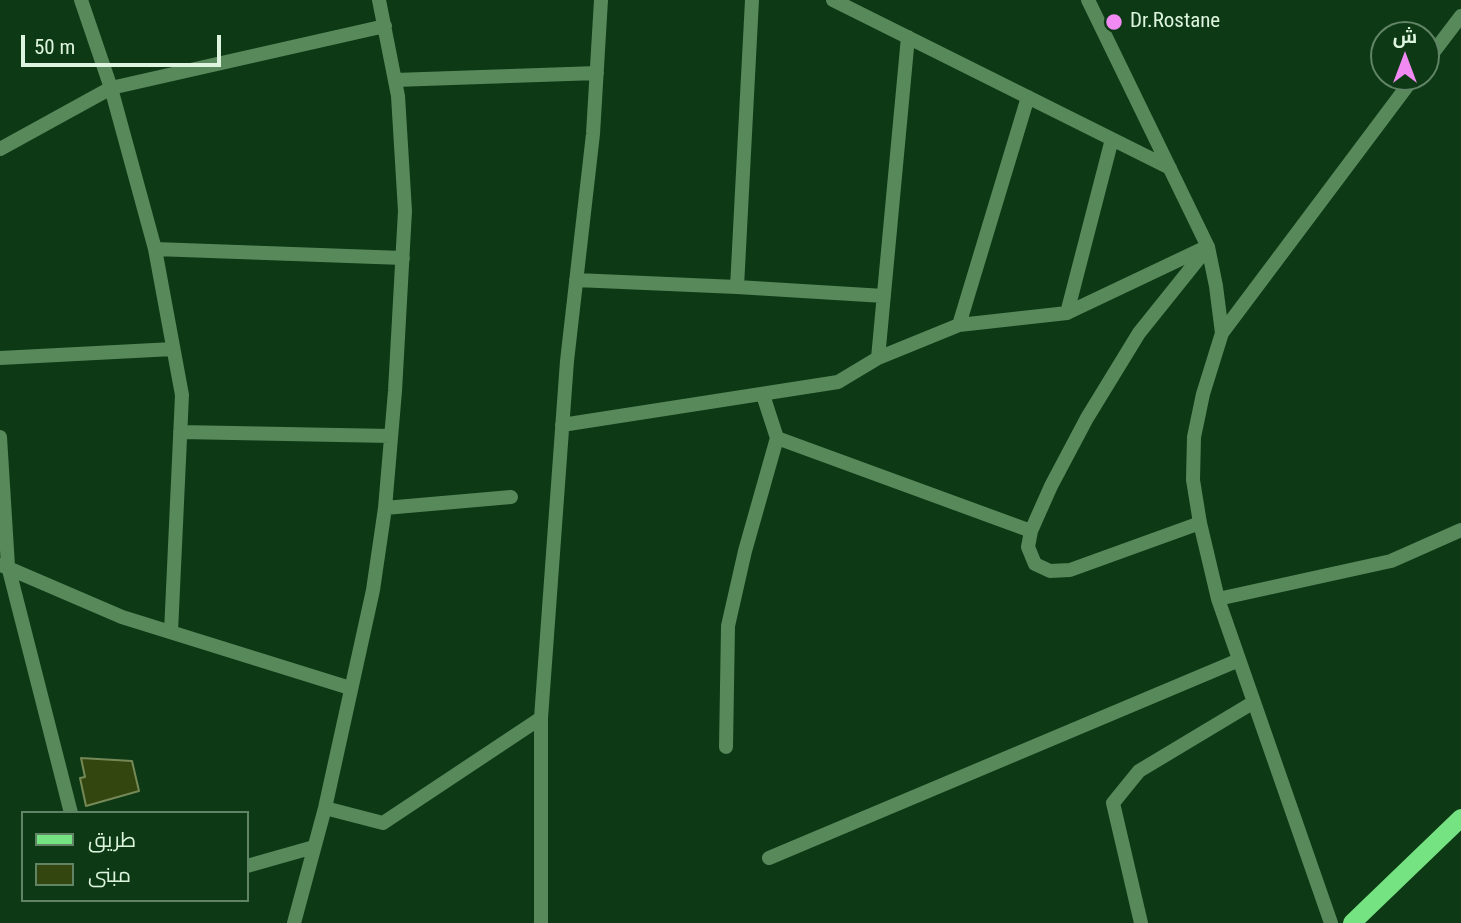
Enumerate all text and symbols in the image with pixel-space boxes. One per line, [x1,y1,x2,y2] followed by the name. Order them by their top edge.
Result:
[1130,9,1220,35] place label: Dr.Rostane
[1104,12,1124,32] marker: Dr.Rostane
[24,21,224,65] scale bar
[1370,21,1440,91] north arrow
[1393,25,1417,48] text: ش
[34,35,75,59] text: 50 m
[21,811,248,902] legend
[88,828,136,852] text: طريق
[88,863,131,887] text: مبنى

